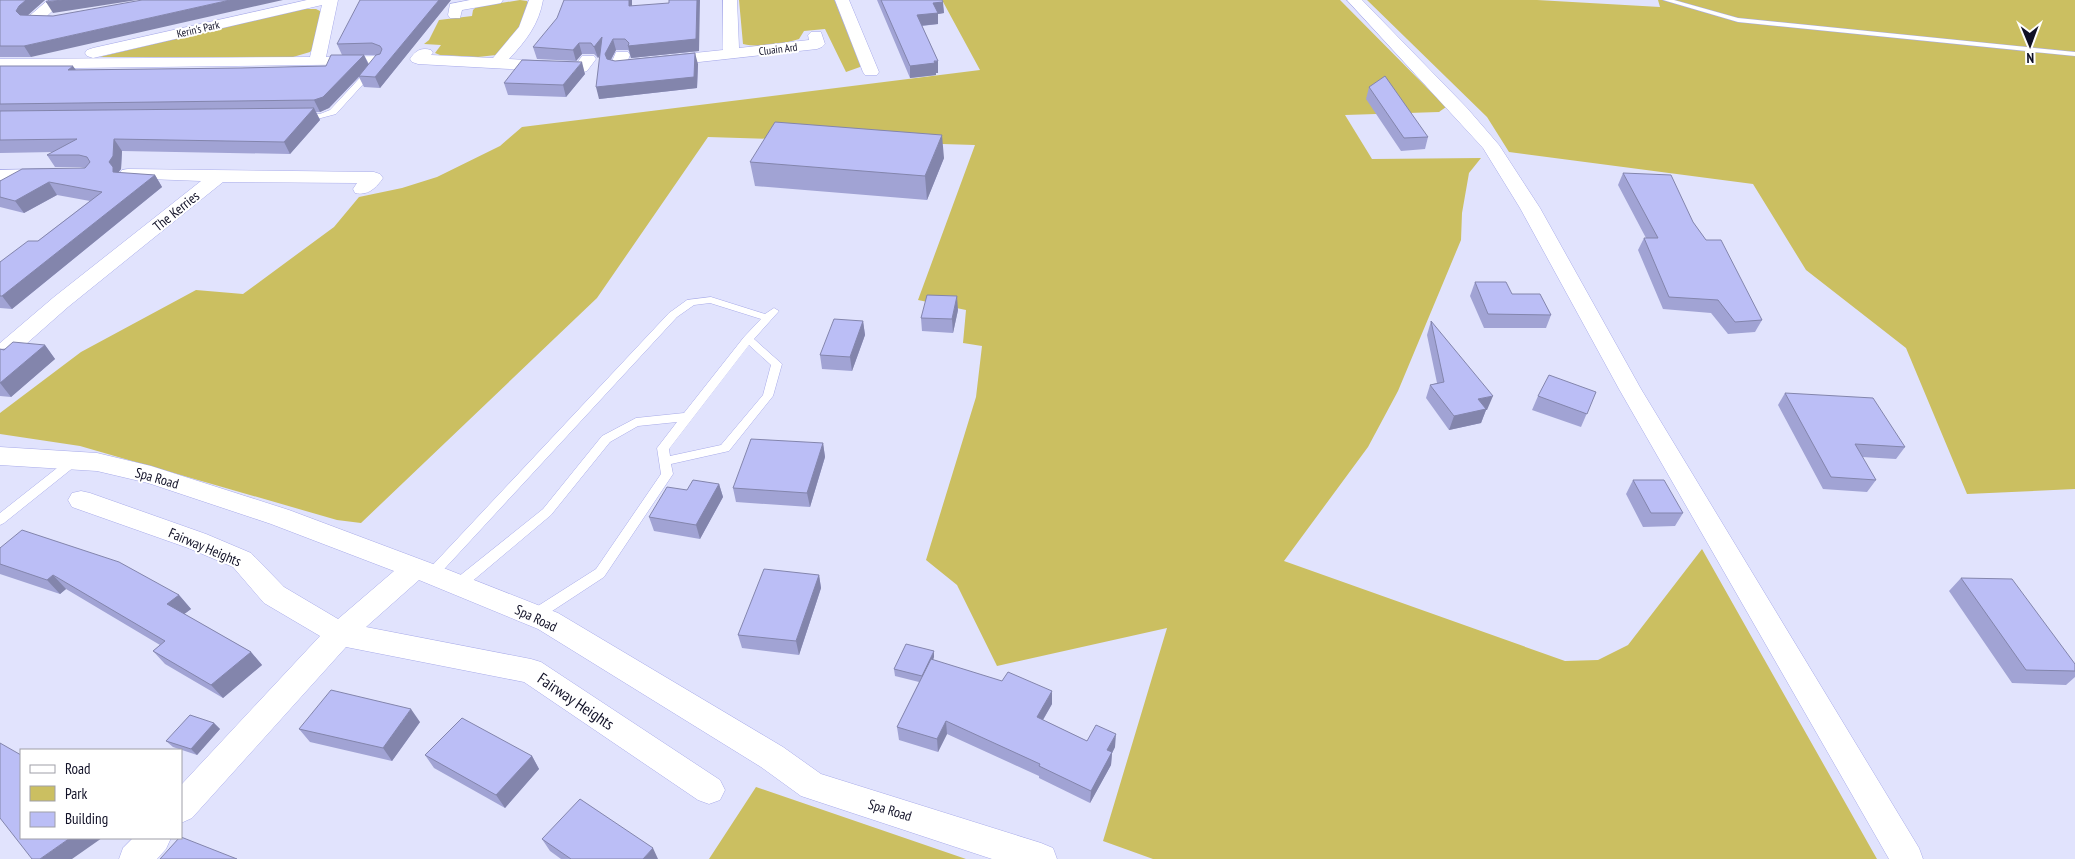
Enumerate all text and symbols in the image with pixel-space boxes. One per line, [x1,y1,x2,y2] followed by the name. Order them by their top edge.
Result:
[175,17,222,41] street label: Kerin's Park
[2005,20,2055,70] north arrow
[758,40,798,58] street label: Cluain Ard
[2026,49,2034,67] text: N
[149,187,203,235] street label: The Kerries
[133,463,181,493] street label: Spa Road
[166,524,244,570] street label: Fairway Heights
[512,600,560,636] street label: Spa Road
[534,668,618,734] street label: Fairway Heights
[20,749,182,839] legend
[65,759,91,778] text: Road
[65,784,87,803] text: Park
[866,795,914,825] street label: Spa Road
[65,809,108,828] text: Building

